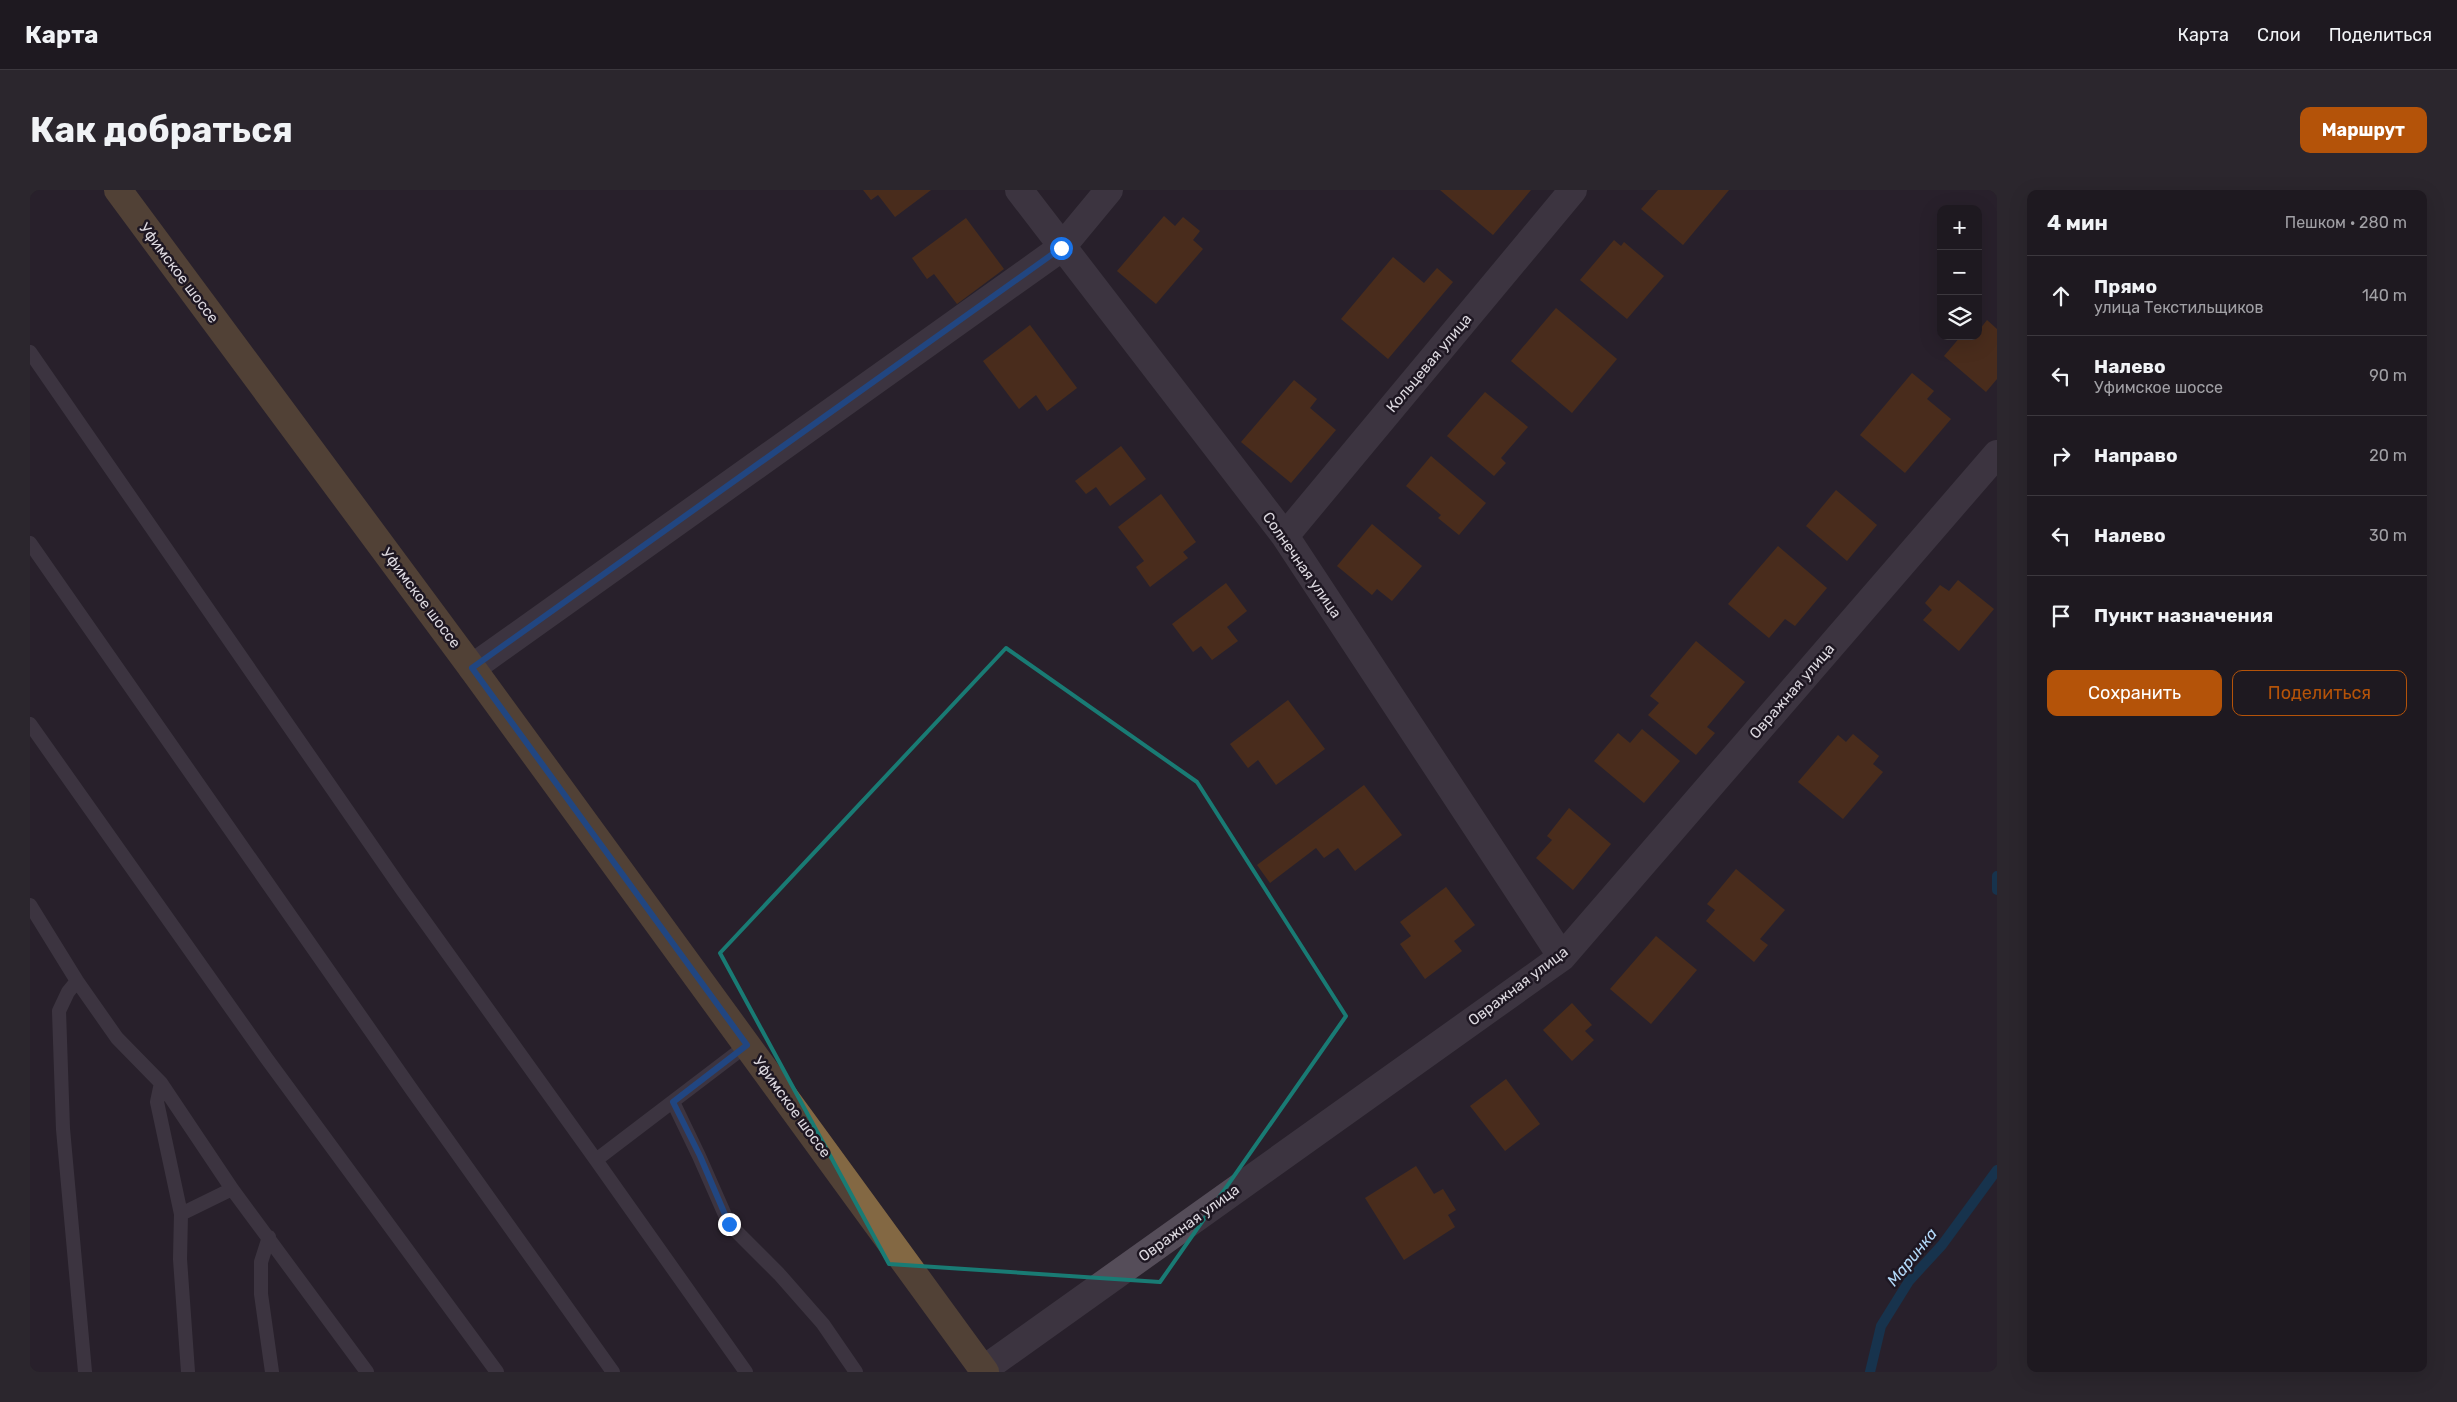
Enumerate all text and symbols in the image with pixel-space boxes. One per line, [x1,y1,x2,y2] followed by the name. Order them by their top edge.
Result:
[25,21,98,49] text: Карта
[2178,24,2229,46] text: Карта
[2257,24,2301,46] text: Слои
[2329,24,2432,46] text: Поделиться
[2300,107,2427,153] button: Маршрут
[30,109,293,151] text: Как добраться
[1937,205,1982,340] map controls
[1937,205,1982,250] button: +
[2047,210,2108,235] text: 4 мин
[2285,213,2407,232] text: Пешком · 280 m
[135,219,223,327] street label: Уфимское шоссе
[1050,237,1073,260] route start
[1937,250,1982,295] button: −
[2094,275,2157,298] text: Прямо
[2047,282,2075,310] icon: ahead
[2362,286,2407,305] text: 140 m
[1937,295,1982,340] button: layers
[2094,298,2264,317] text: улица Текстильщиков
[1383,310,1475,416] street label: Кольцевая улица
[2094,355,2166,378] text: Налево
[2047,362,2075,390] icon: left
[2369,366,2407,385] text: 90 m
[2094,378,2223,397] text: Уфимское шоссе
[2047,442,2075,470] icon: right
[2094,444,2178,467] text: Направо
[2369,446,2407,465] text: 20 m
[1259,508,1345,622] street label: Солнечная улица
[2047,522,2075,550] icon: left
[2094,524,2166,547] text: Налево
[2369,526,2407,545] text: 30 m
[377,544,465,652] street label: Уфимское шоссе
[2047,602,2075,630] icon: arrive
[2094,604,2273,627] text: Пункт назначения
[1746,640,1838,742] street label: Овражная улица
[2047,670,2222,716] button: Сохранить
[2232,670,2407,716] button: Поделиться
[1465,943,1571,1029] street label: Овражная улица
[749,1053,835,1161] street label: Уфимское шоссе
[1135,1180,1243,1266] street label: Овражная улица
[718,1213,741,1236] route end
[1883,1224,1941,1290] water label: Маринка

